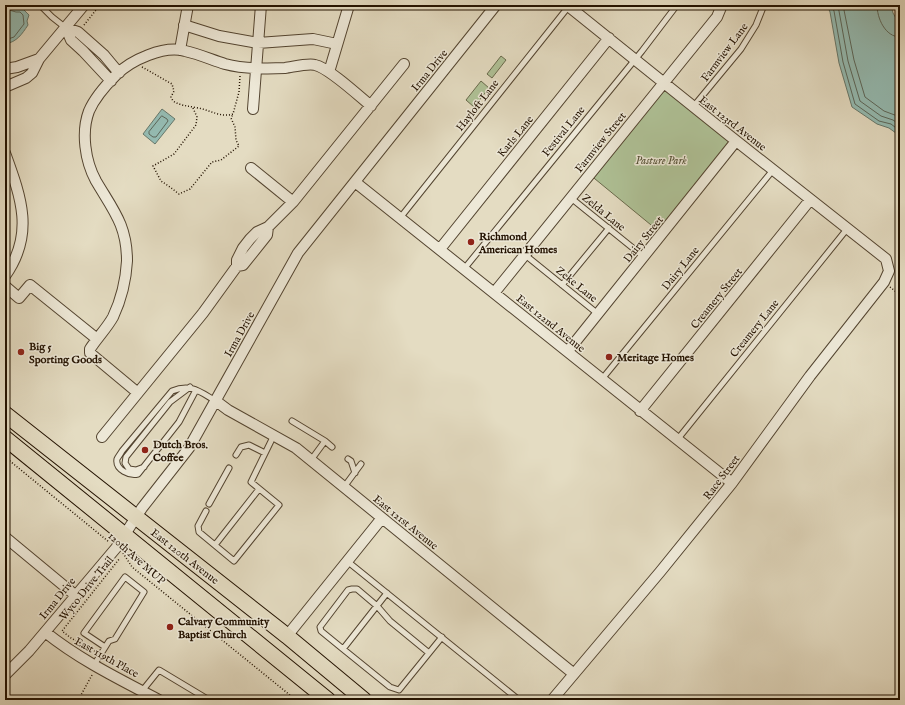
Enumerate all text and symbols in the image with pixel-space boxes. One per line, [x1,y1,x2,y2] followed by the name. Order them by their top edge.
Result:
[698,20,751,85] street label: Farmview Lane
[409,47,451,94] street label: Irma Drive
[453,77,502,134] street label: Hayloft Lane
[696,93,769,154] street label: East 123rd Avenue
[539,104,588,160] street label: Festival Lane
[572,109,630,176] street label: Farmview Street
[495,113,537,160] street label: Karls Lane
[635,154,687,168] park label: Pasture Park
[579,191,628,235] street label: Zelda Lane
[621,213,667,266] street label: Dairy Street
[478,230,557,257] place label: Richmond American Homes
[466,237,476,247] marker: Richmond American Homes
[659,244,703,293] street label: Dairy Lane
[553,264,600,306] street label: Zeke Lane
[688,265,746,332] street label: Creamery Street
[513,292,588,356] street label: East 122nd Avenue
[727,297,782,360] street label: Creamery Lane
[222,309,258,360] street label: Irma Drive
[29,340,102,367] place label: Big 5 Sporting Goods
[16,347,26,357] marker: Big 5 Sporting Goods
[617,351,694,365] place label: Meritage Homes
[604,352,614,362] marker: Meritage Homes
[153,438,208,465] place label: Dutch Bros. Coffee
[140,445,150,455] marker: Dutch Bros. Coffee
[700,452,743,503] street label: Race Street
[370,492,441,553] street label: East 121st Avenue
[147,526,221,588] street label: East 120th Avenue
[105,529,168,589] street label: 120th Ave MUP
[57,554,117,624] street label: Wyco Drive Trail
[37,575,79,622] street label: Irma Drive
[178,615,270,642] place label: Calvary Community Baptist Church
[165,622,175,632] marker: Calvary Community Baptist Church
[72,634,141,681] street label: East 119th Place

